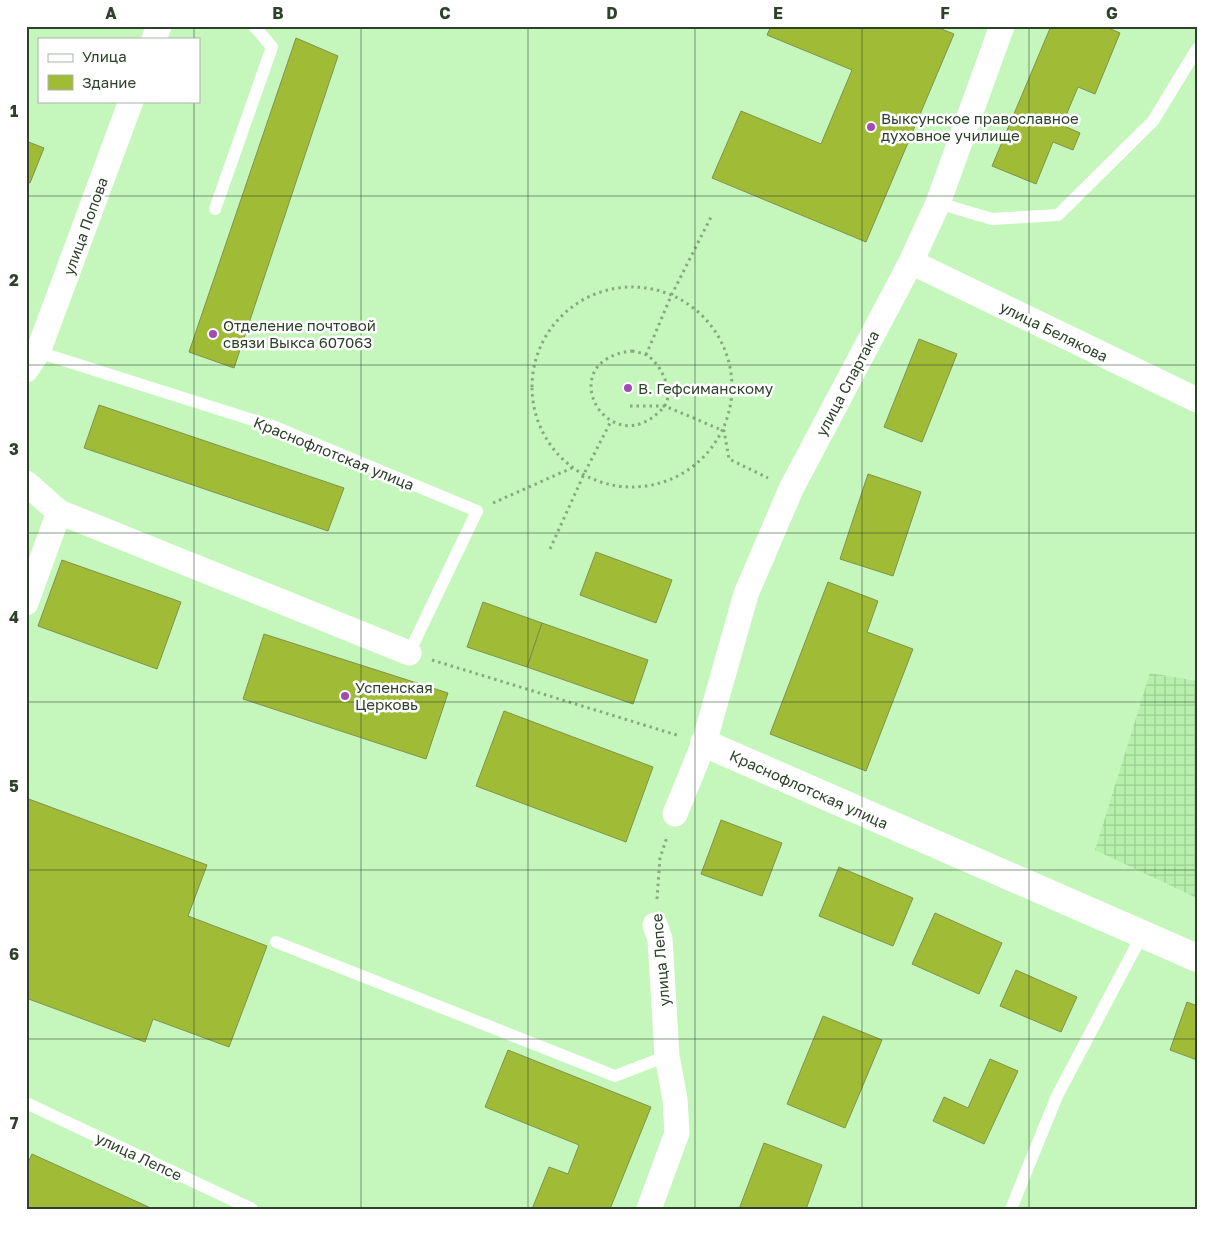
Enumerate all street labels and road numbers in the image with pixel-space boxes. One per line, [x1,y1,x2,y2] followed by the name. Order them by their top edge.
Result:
[59,175,111,277] street label: улица Попова
[997,297,1111,365] street label: улица Белякова
[812,327,882,439] street label: улица Спартака
[251,412,417,494] street label: Краснофлотская улица
[727,746,891,832] street label: Краснофлотская улица
[647,913,673,1007] street label: улица Лепсе
[93,1128,185,1184] street label: улица Лепсе

